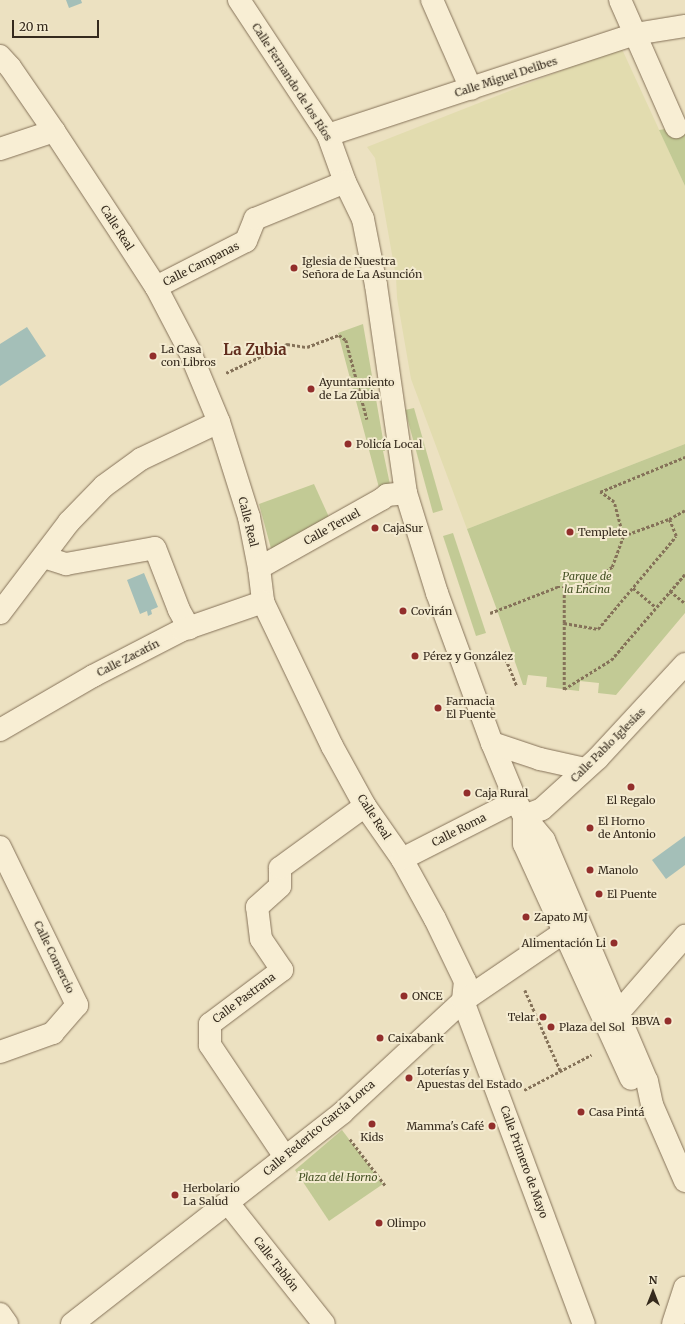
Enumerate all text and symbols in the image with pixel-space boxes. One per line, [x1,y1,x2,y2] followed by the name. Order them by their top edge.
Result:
[14,12,101,38] scale bar
[19,19,48,34] text: 20 m
[249,21,335,143] street label: Calle Fernando de los Ríos
[453,54,559,100] street label: Calle Miguel Delibes
[98,203,136,253] street label: Calle Real
[161,239,241,289] street label: Calle Campanas
[302,255,422,281] place label: Iglesia de Nuestra Señora de La Asunción
[289,263,299,273] marker: Iglesia de Nuestra Señora de La Asunción
[223,341,287,359] district label: La Zubia
[161,343,216,369] place label: La Casa con Libros
[148,351,158,361] marker: La Casa con Libros
[319,376,395,402] place label: Ayuntamiento de La Zubia
[306,384,316,394] marker: Ayuntamiento de La Zubia
[356,437,422,451] place label: Policía Local
[343,439,353,449] marker: Policía Local
[235,496,261,548] street label: Calle Real
[302,506,362,548] street label: Calle Teruel
[383,521,423,535] place label: CajaSur
[370,523,380,533] marker: CajaSur
[578,525,627,539] place label: Templete
[565,527,575,537] marker: Templete
[562,570,612,596] park label: Parque de la Encina
[411,604,452,618] place label: Covirán
[398,606,408,616] marker: Covirán
[95,637,161,679] street label: Calle Zacatín
[423,649,513,663] place label: Pérez y González
[410,651,420,661] marker: Pérez y González
[446,695,496,721] place label: Farmacia El Puente
[433,703,443,713] marker: Farmacia El Puente
[568,705,648,785] street label: Calle Pablo Iglesias
[626,782,636,792] marker: El Regalo
[475,786,528,800] place label: Caja Rural
[462,788,472,798] marker: Caja Rural
[355,792,393,842] street label: Calle Real
[607,793,655,807] place label: El Regalo
[430,811,488,849] street label: Calle Roma
[598,815,656,841] place label: El Horno de Antonio
[585,823,595,833] marker: El Horno de Antonio
[598,863,638,877] place label: Manolo
[585,865,595,875] marker: Manolo
[607,887,657,901] place label: El Puente
[594,889,604,899] marker: El Puente
[534,910,588,924] place label: Zapato MJ
[521,912,531,922] marker: Zapato MJ
[31,919,77,995] street label: Calle Comercio
[521,936,606,950] place label: Alimentación Li
[609,938,619,948] marker: Alimentación Li
[210,970,278,1026] street label: Calle Pastrana
[412,989,442,1003] place label: ONCE
[399,991,409,1001] marker: ONCE
[508,1010,535,1024] place label: Telar
[538,1012,548,1022] marker: Telar
[632,1014,660,1028] place label: BBVA
[663,1016,673,1026] marker: BBVA
[559,1020,625,1034] place label: Plaza del Sol
[546,1022,556,1032] marker: Plaza del Sol
[388,1031,444,1045] place label: Caixabank
[375,1033,385,1043] marker: Caixabank
[417,1065,522,1091] place label: Loterías y Apuestas del Estado
[404,1073,414,1083] marker: Loterías y Apuestas del Estado
[261,1077,377,1179] street label: Calle Federico García Lorca
[498,1104,550,1220] street label: Calle Primero de Mayo
[589,1105,644,1119] place label: Casa Pintá
[576,1107,586,1117] marker: Casa Pintá
[367,1119,377,1129] marker: Kids
[406,1119,484,1133] place label: Mamma's Café
[487,1121,497,1131] marker: Mamma's Café
[360,1130,384,1144] place label: Kids
[298,1170,378,1184] park label: Plaza del Horno
[183,1182,240,1208] place label: Herbolario La Salud
[170,1190,180,1200] marker: Herbolario La Salud
[387,1216,426,1230] place label: Olimpo
[374,1218,384,1228] marker: Olimpo
[251,1234,301,1294] street label: Calle Tablón
[633,1272,673,1312] north arrow
[649,1273,657,1287] text: N

